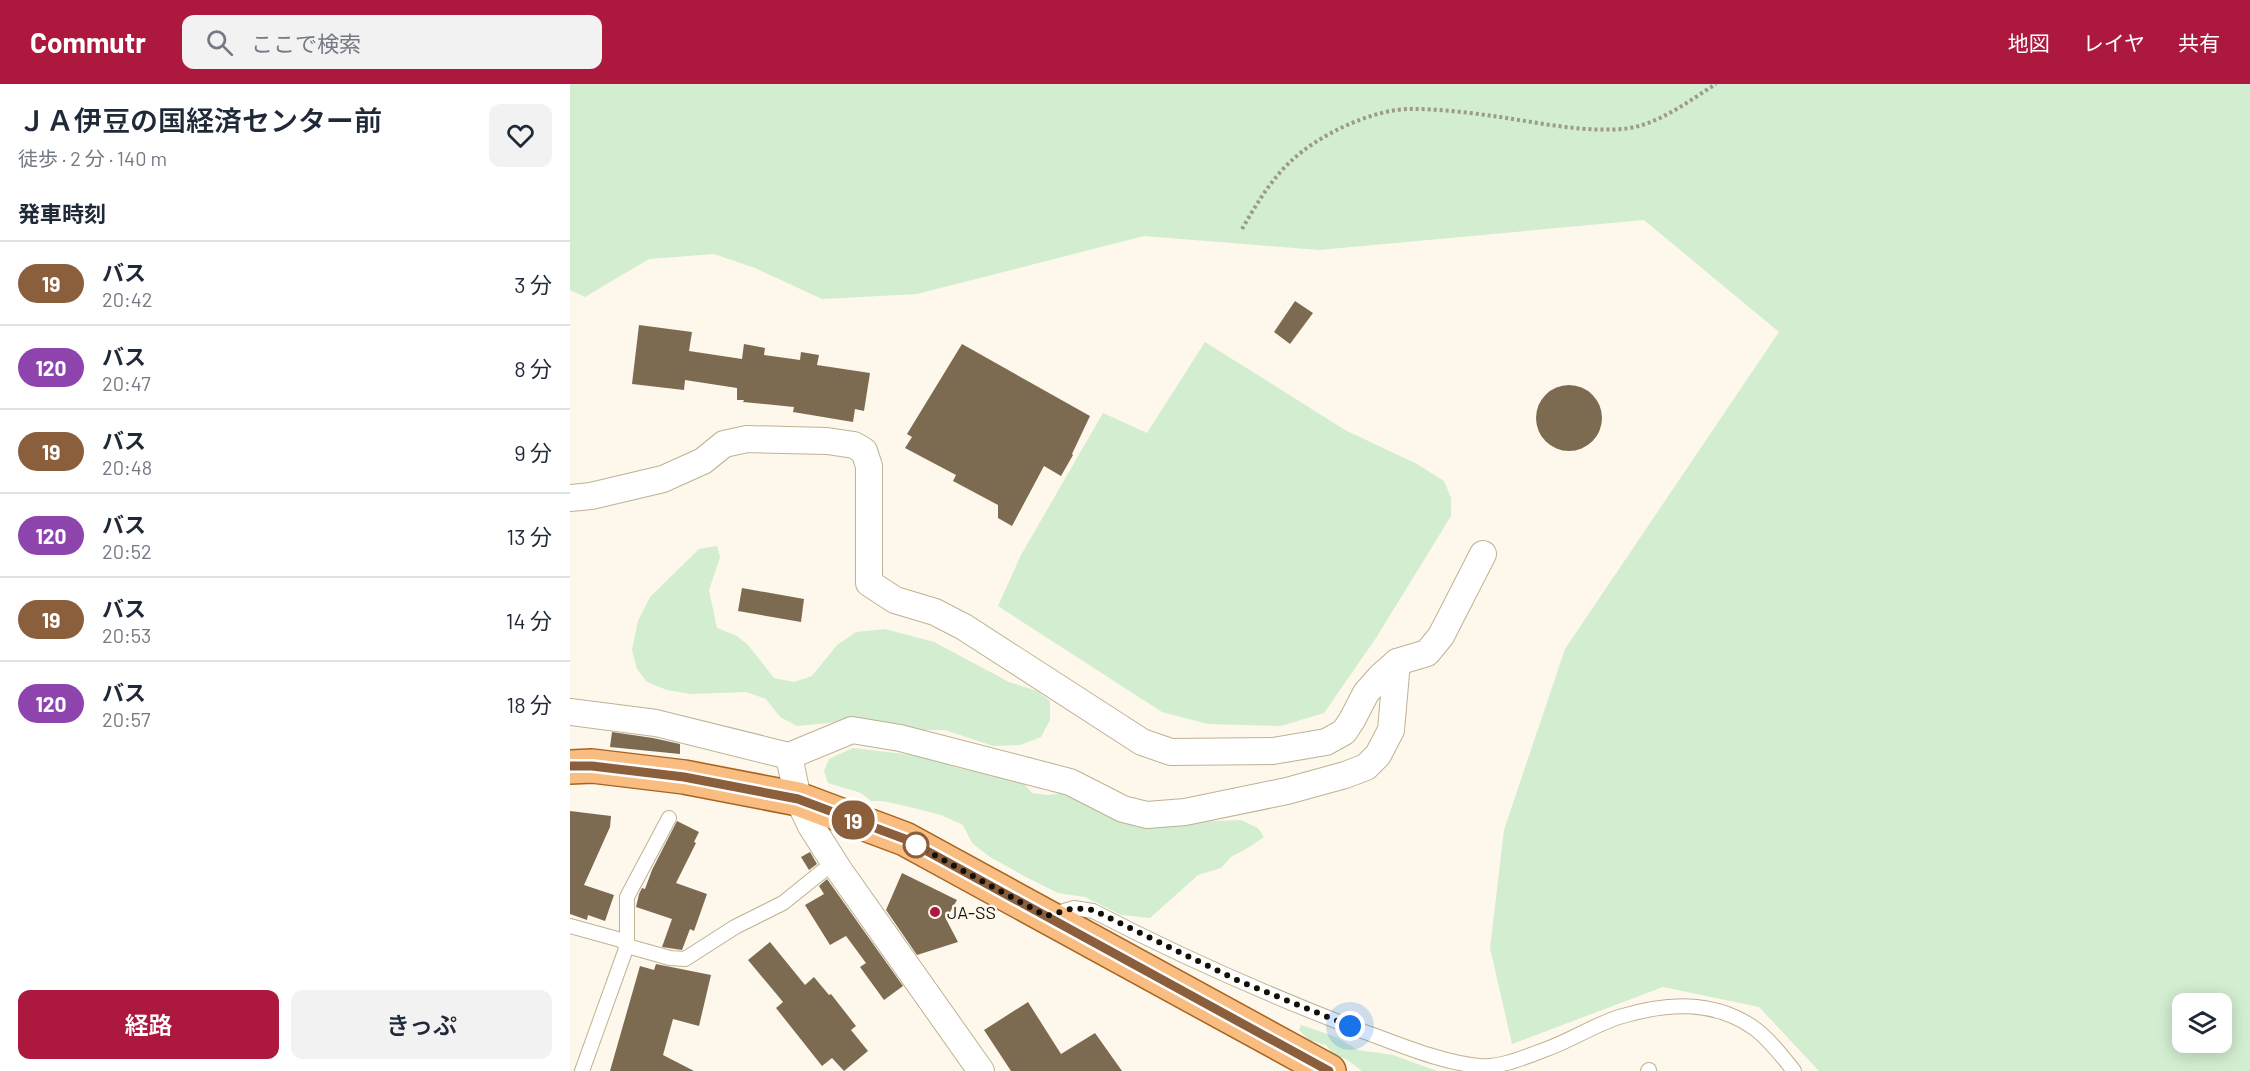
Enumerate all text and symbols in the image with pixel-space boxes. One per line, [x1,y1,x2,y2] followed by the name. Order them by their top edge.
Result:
[182,15,602,69] search box
[30,25,146,59] text: Commutr
[203,26,236,59] icon: search
[251,30,361,56] text: ここで検索
[2008,30,2050,55] text: 地図
[2083,30,2145,55] text: レイヤ
[2178,30,2220,55] text: 共有
[18,103,382,137] text: ＪＡ伊豆の国経済センター前
[489,104,552,167] button: heart
[18,146,167,170] text: 徒歩 · 2 分 · 140 m
[18,200,106,226] text: 発車時刻
[102,259,146,285] text: バス
[42,271,60,296] text: 19
[514,271,552,297] text: 3 分
[102,287,153,311] text: 20:42
[102,343,146,369] text: バス
[35,355,67,380] text: 120
[514,355,552,381] text: 8 分
[102,371,151,395] text: 20:47
[102,427,146,453] text: バス
[42,439,60,464] text: 19
[514,439,552,465] text: 9 分
[102,455,152,479] text: 20:48
[102,511,146,537] text: バス
[35,523,67,548] text: 120
[507,523,552,549] text: 13 分
[102,539,152,563] text: 20:52
[102,595,146,621] text: バス
[42,607,60,632] text: 19
[506,607,552,633] text: 14 分
[102,623,151,647] text: 20:53
[102,679,146,705] text: バス
[35,691,67,716] text: 120
[506,691,552,717] text: 18 分
[102,707,151,731] text: 20:57
[826,800,880,840] line badge: 19
[844,808,862,833] text: 19
[903,832,929,858] unlabelled marker
[947,901,996,923] place label: JA-SS
[928,905,942,919] marker: JA-SS
[18,990,279,1059] button: 経路
[291,990,552,1059] button: きっぷ
[2172,993,2232,1053] map controls
[2172,993,2232,1053] button: layers
[1335,1011,1365,1041] your location

